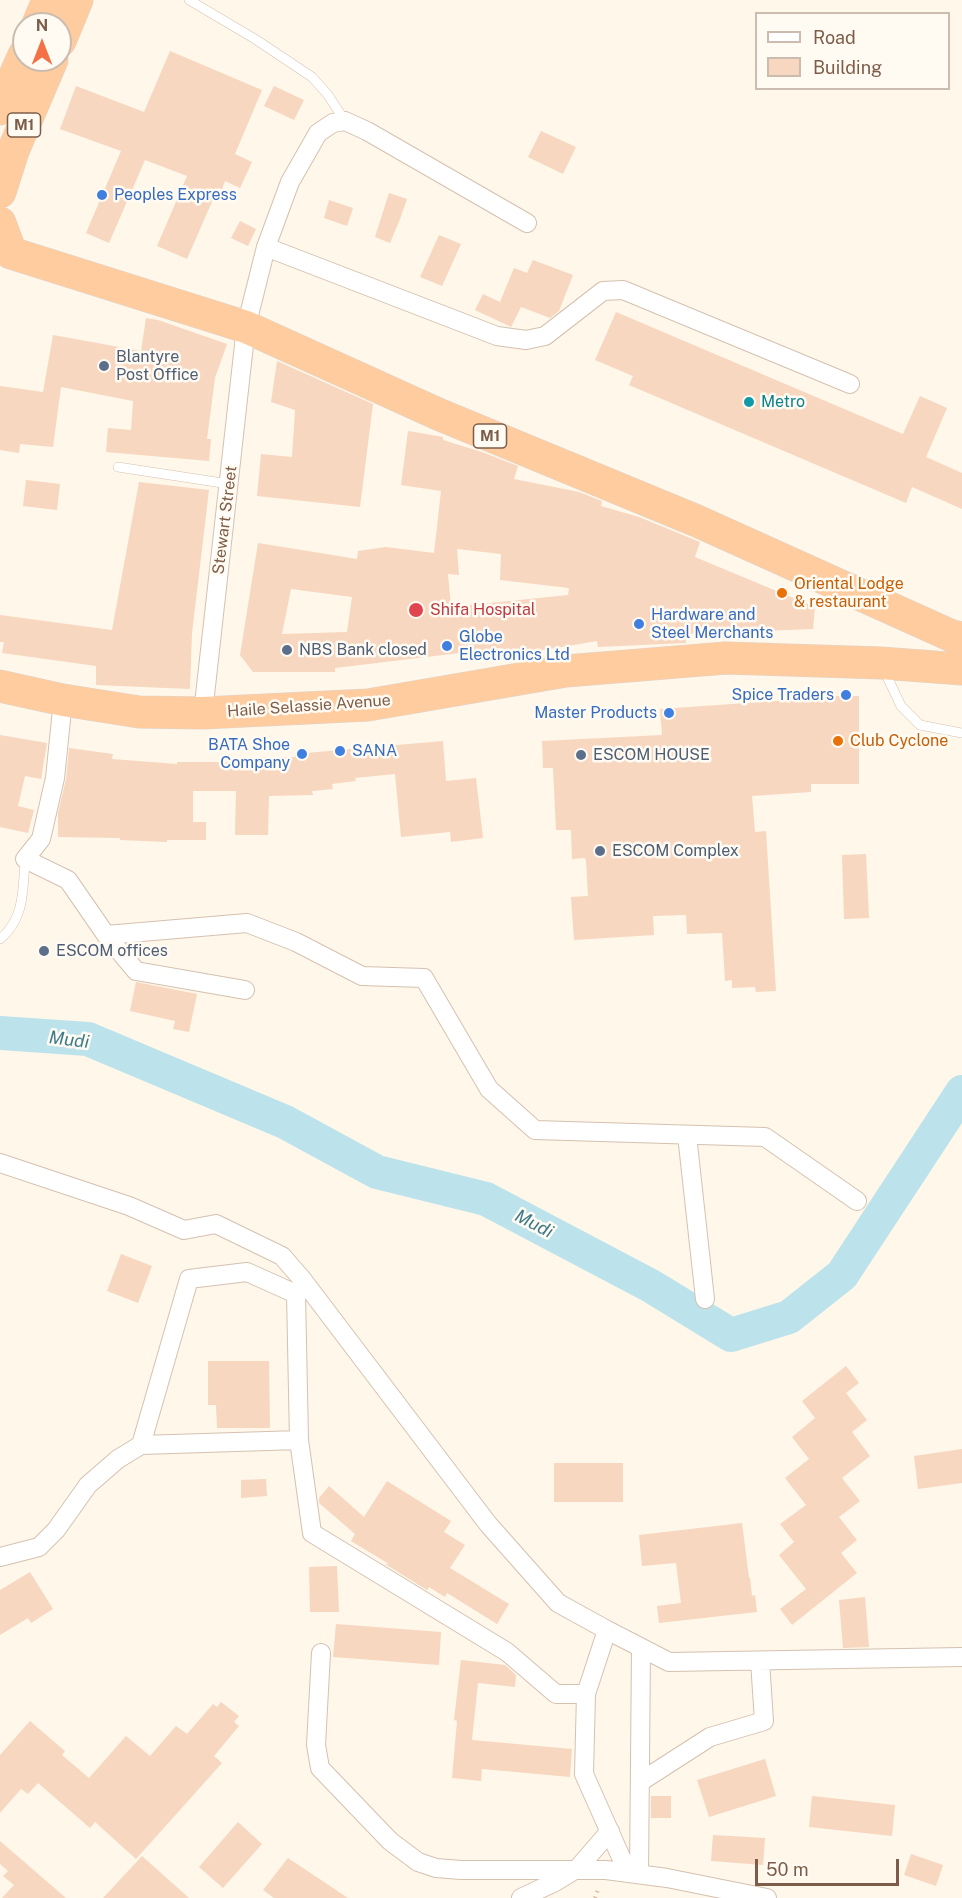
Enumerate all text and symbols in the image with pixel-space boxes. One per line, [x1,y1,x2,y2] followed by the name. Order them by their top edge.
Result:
[12,12,72,72] north arrow
[755,12,950,90] legend
[36,16,48,35] text: N
[813,27,856,48] text: Road
[813,57,882,78] text: Building
[8,113,40,137] road number: M1
[114,185,237,205] place label: Peoples Express
[95,188,109,202] marker: Peoples Express
[116,347,199,385] place label: Blantyre Post Office
[97,359,111,373] marker: Blantyre Post Office
[761,392,805,412] place label: Metro
[742,395,756,409] marker: Metro
[474,424,506,448] road number: M1
[209,465,241,575] street label: Stewart Street
[794,574,904,612] place label: Oriental Lodge & restaurant
[775,586,789,600] marker: Oriental Lodge & restaurant
[430,600,536,620] place label: Shifa Hospital
[407,601,425,619] marker: Shifa Hospital
[651,605,773,643] place label: Hardware and Steel Merchants
[632,617,646,631] marker: Hardware and Steel Merchants
[459,627,570,665] place label: Globe Electronics Ltd
[440,639,454,653] marker: Globe Electronics Ltd
[299,640,427,660] place label: NBS Bank closed
[280,643,294,657] marker: NBS Bank closed
[732,685,834,705] place label: Spice Traders
[839,688,853,702] marker: Spice Traders
[227,691,391,721] street label: Haile Selassie Avenue
[534,703,657,723] place label: Master Products
[662,706,676,720] marker: Master Products
[850,731,948,751] place label: Club Cyclone
[831,734,845,748] marker: Club Cyclone
[208,735,290,773] place label: BATA Shoe Company
[352,741,397,761] place label: SANA
[333,744,347,758] marker: SANA
[593,745,710,765] place label: ESCOM HOUSE
[295,747,309,761] marker: BATA Shoe Company
[574,748,588,762] marker: ESCOM HOUSE
[612,841,739,861] place label: ESCOM Complex
[593,844,607,858] marker: ESCOM Complex
[56,941,168,961] place label: ESCOM offices
[37,944,51,958] marker: ESCOM offices
[48,1027,90,1053] water label: Mudi
[511,1205,557,1243] water label: Mudi
[758,1847,902,1885] scale bar
[766,1859,809,1880] text: 50 m

